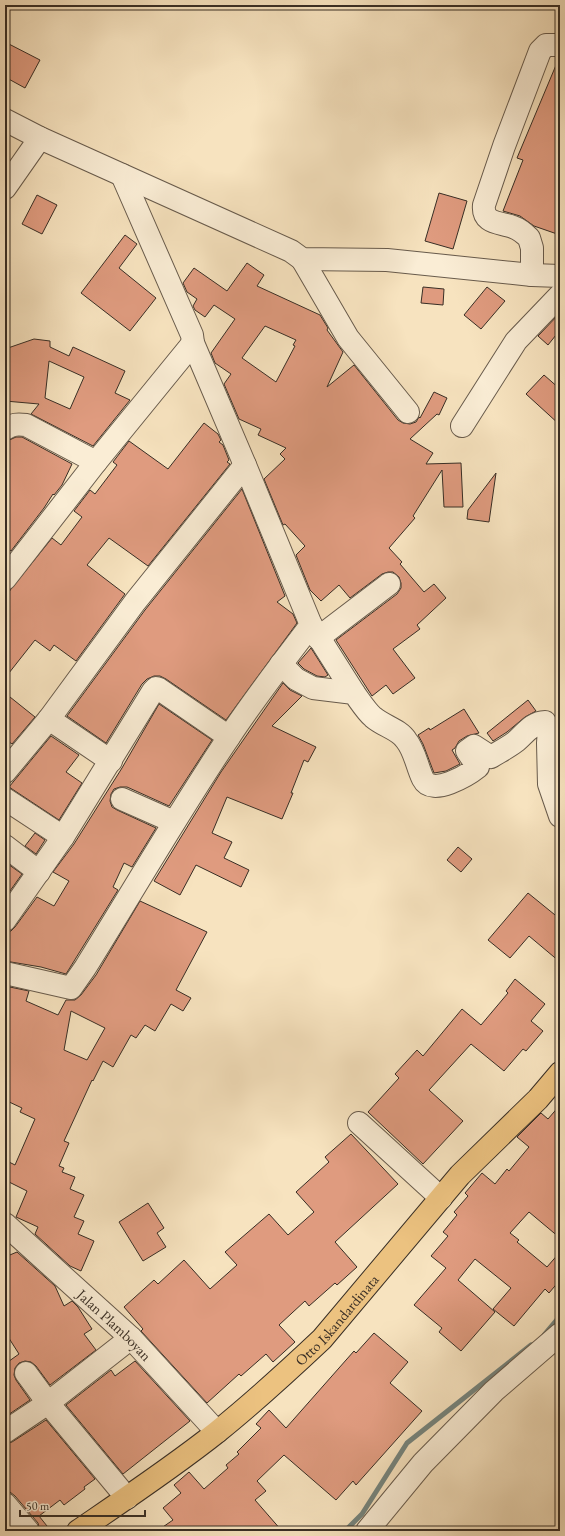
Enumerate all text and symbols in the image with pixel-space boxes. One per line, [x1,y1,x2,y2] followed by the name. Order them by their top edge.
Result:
[290,1270,382,1369] street label: Otto Iskandardinata
[72,1283,156,1365] street label: Jalan Plamboyan
[20,1492,145,1518] scale bar
[26,1498,50,1514] text: 50 m

